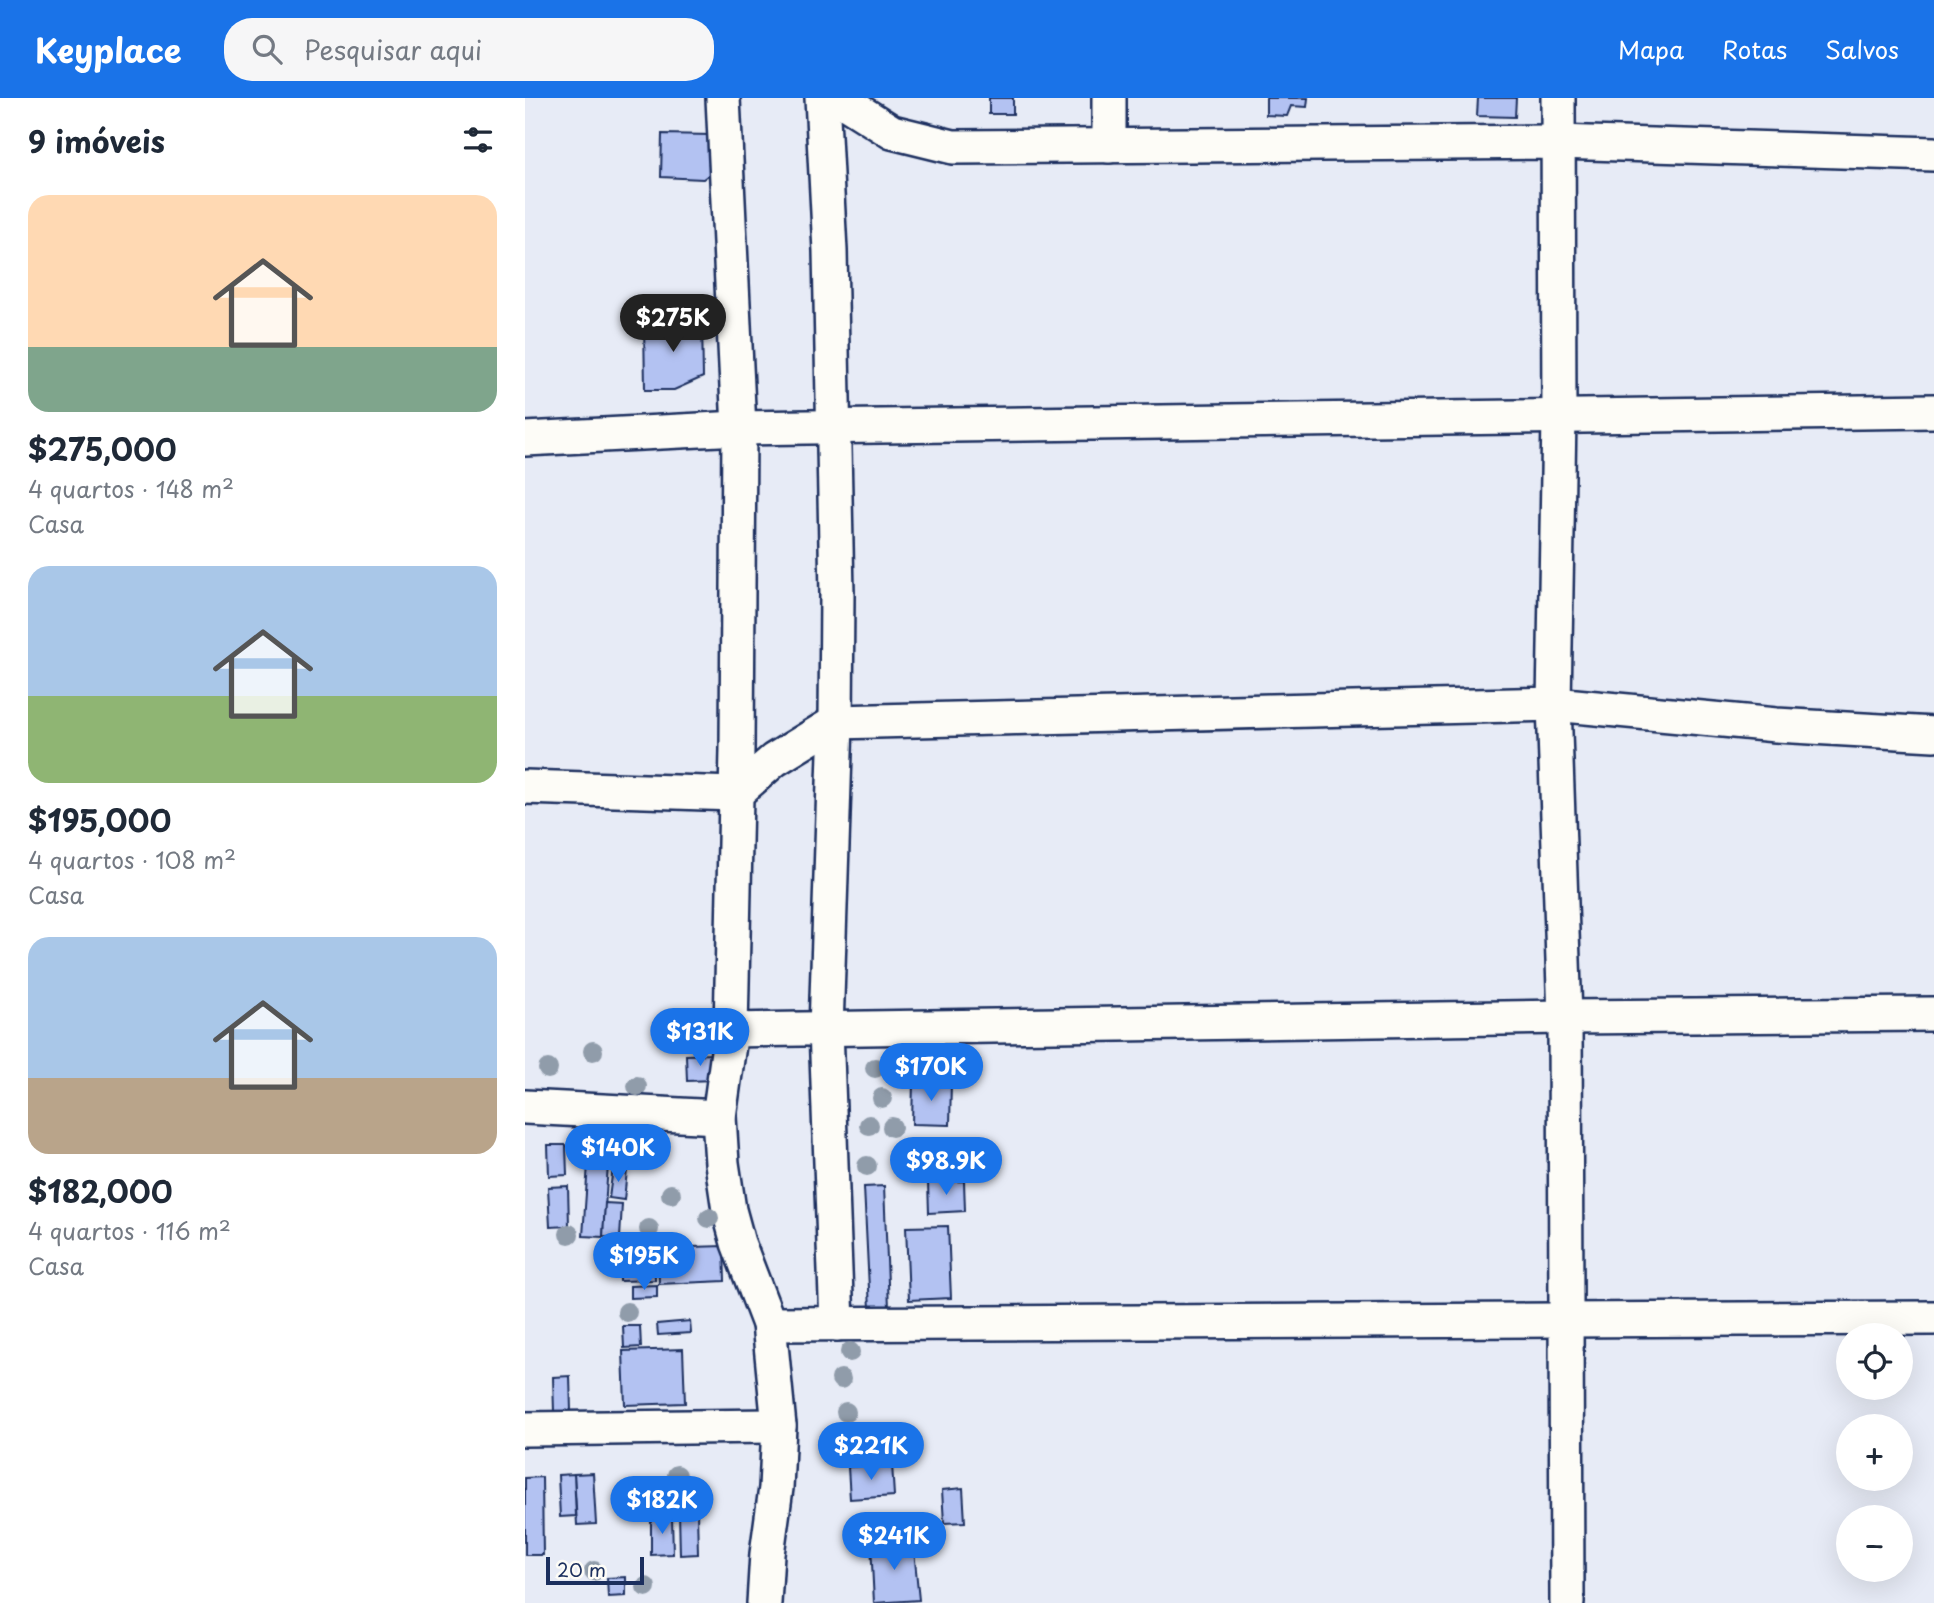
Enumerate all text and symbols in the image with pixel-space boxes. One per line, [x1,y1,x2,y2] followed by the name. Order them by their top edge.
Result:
[224,18,714,81] search box
[35,24,182,74] text: Keyplace
[248,30,286,68] icon: search
[304,30,482,69] text: Pesquisar aqui
[1618,31,1684,67] text: Mapa
[1722,31,1787,67] text: Rotas
[1825,31,1899,67] text: Salvos
[28,118,165,163] text: 9 imóveis
[459,121,497,159] icon: filters
[200,240,326,366] icon: home
[624,294,722,354] pin: $275K
[636,299,710,334] text: $275K
[28,426,177,471] text: $275,000
[28,471,234,506] text: 4 quartos · 148 m²
[28,506,84,541] text: Casa
[200,611,326,737] icon: home
[28,797,171,842] text: $195,000
[28,842,236,877] text: 4 quartos · 108 m²
[28,877,84,912] text: Casa
[200,982,326,1108] icon: home
[651,1009,749,1068] pin: $131K
[666,1013,734,1048] text: $131K
[882,1044,980,1103] pin: $170K
[895,1048,967,1083] text: $170K
[569,1124,667,1184] pin: $140K
[581,1129,655,1164] text: $140K
[889,1138,1003,1197] pin: $98.9K
[906,1142,986,1177] text: $98.9K
[28,1168,173,1213] text: $182,000
[28,1213,231,1248] text: 4 quartos · 116 m²
[595,1232,693,1292] pin: $195K
[609,1237,679,1272] text: $195K
[28,1248,84,1283] text: Casa
[1836,1323,1913,1582] map controls
[1836,1323,1913,1400] button: locate
[1836,1414,1913,1491] button: +
[822,1422,920,1482] pin: $221K
[834,1427,908,1462] text: $221K
[613,1476,711,1536] pin: $182K
[626,1481,698,1516] text: $182K
[1836,1505,1913,1582] button: −
[845,1512,943,1572] pin: $241K
[858,1517,930,1552] text: $241K
[546,1554,644,1586] scale bar
[557,1555,606,1583] text: 20 m

